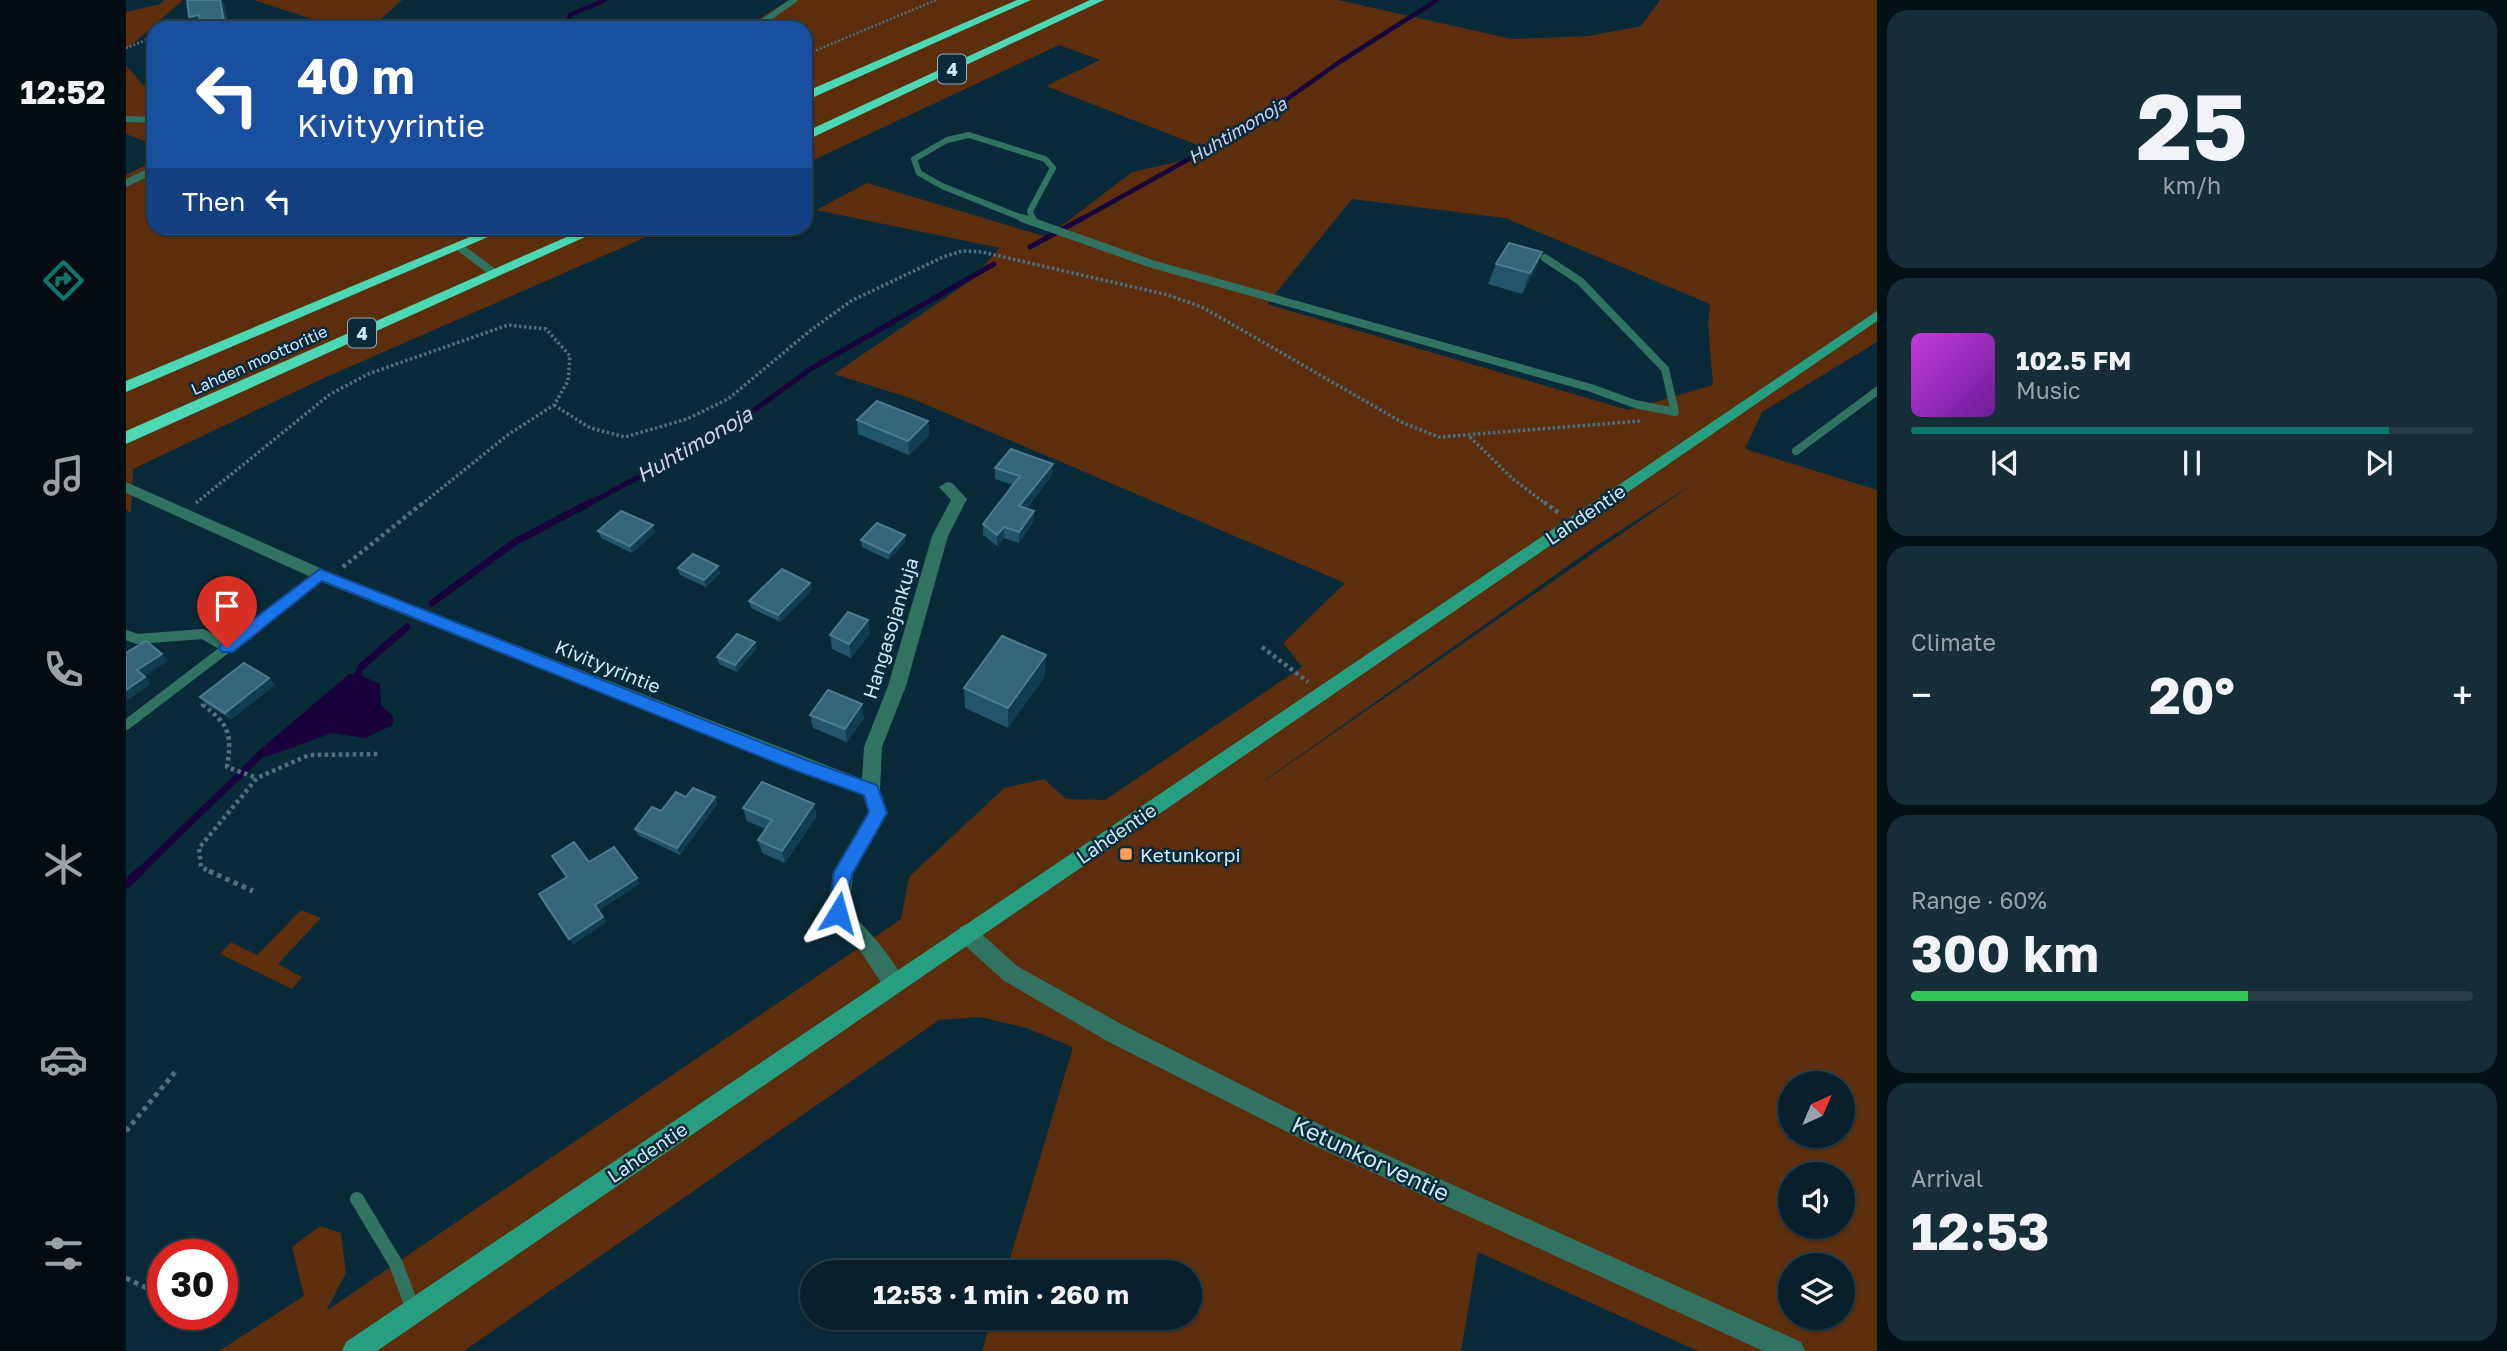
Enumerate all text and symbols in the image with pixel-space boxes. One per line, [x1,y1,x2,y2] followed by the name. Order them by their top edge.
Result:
[297,46,415,105] text: 40 m
[182,49,273,140] icon: left
[938,55,966,84] road number: 4
[2136,71,2248,180] text: 25
[20,73,106,111] text: 12:52
[1184,92,1291,168] water label: Huhtimonoja
[297,106,485,144] text: Kivityyrintie
[2163,171,2221,199] text: km/h
[259,182,297,220] icon: left
[182,186,245,217] text: Then
[39,256,88,305] icon: directions
[348,318,376,348] road number: 4
[188,321,330,399] street label: Lahden moottoritie
[2016,345,2131,376] text: 102.5 FM
[2016,376,2081,404] text: Music
[631,400,758,488] water label: Huhtimonoja
[1986,444,2024,482] icon: previous
[2173,444,2211,482] icon: pause
[2360,444,2398,482] icon: next
[39,451,88,500] icon: music
[1541,479,1629,549] street label: Lahdentie
[858,555,922,701] street label: Hangasojankuja
[197,576,257,648] pin
[208,587,246,625] icon: arrive
[1911,628,1996,656] text: Climate
[552,634,664,698] street label: Kivityyrintie
[39,645,88,694] icon: phone
[2149,663,2235,725] text: 20°
[1911,672,1932,717] text: −
[2452,672,2473,717] text: +
[1072,798,1160,868] street label: Lahdentie
[39,840,88,889] icon: climate
[1140,843,1240,866] place label: Ketunkorpi
[1118,846,1134,862] marker: Ketunkorpi
[801,876,875,950] position arrow
[1911,886,2047,914] text: Range · 60%
[1911,921,2099,983] text: 300 km
[39,1035,88,1084] icon: car
[1778,1071,1855,1148] north arrow
[1778,1071,1855,1330] map controls
[1288,1109,1454,1207] street label: Ketunkorventie
[603,1117,691,1187] street label: Lahdentie
[1778,1162,1855,1239] button: sound
[1911,1164,1983,1192] text: Arrival
[1911,1199,2050,1261] text: 12:53
[39,1229,88,1278] icon: filters
[147,1239,238,1330] speed limit sign: 30
[1778,1253,1855,1330] button: layers
[873,1279,1129,1310] text: 12:53 · 1 min · 260 m

